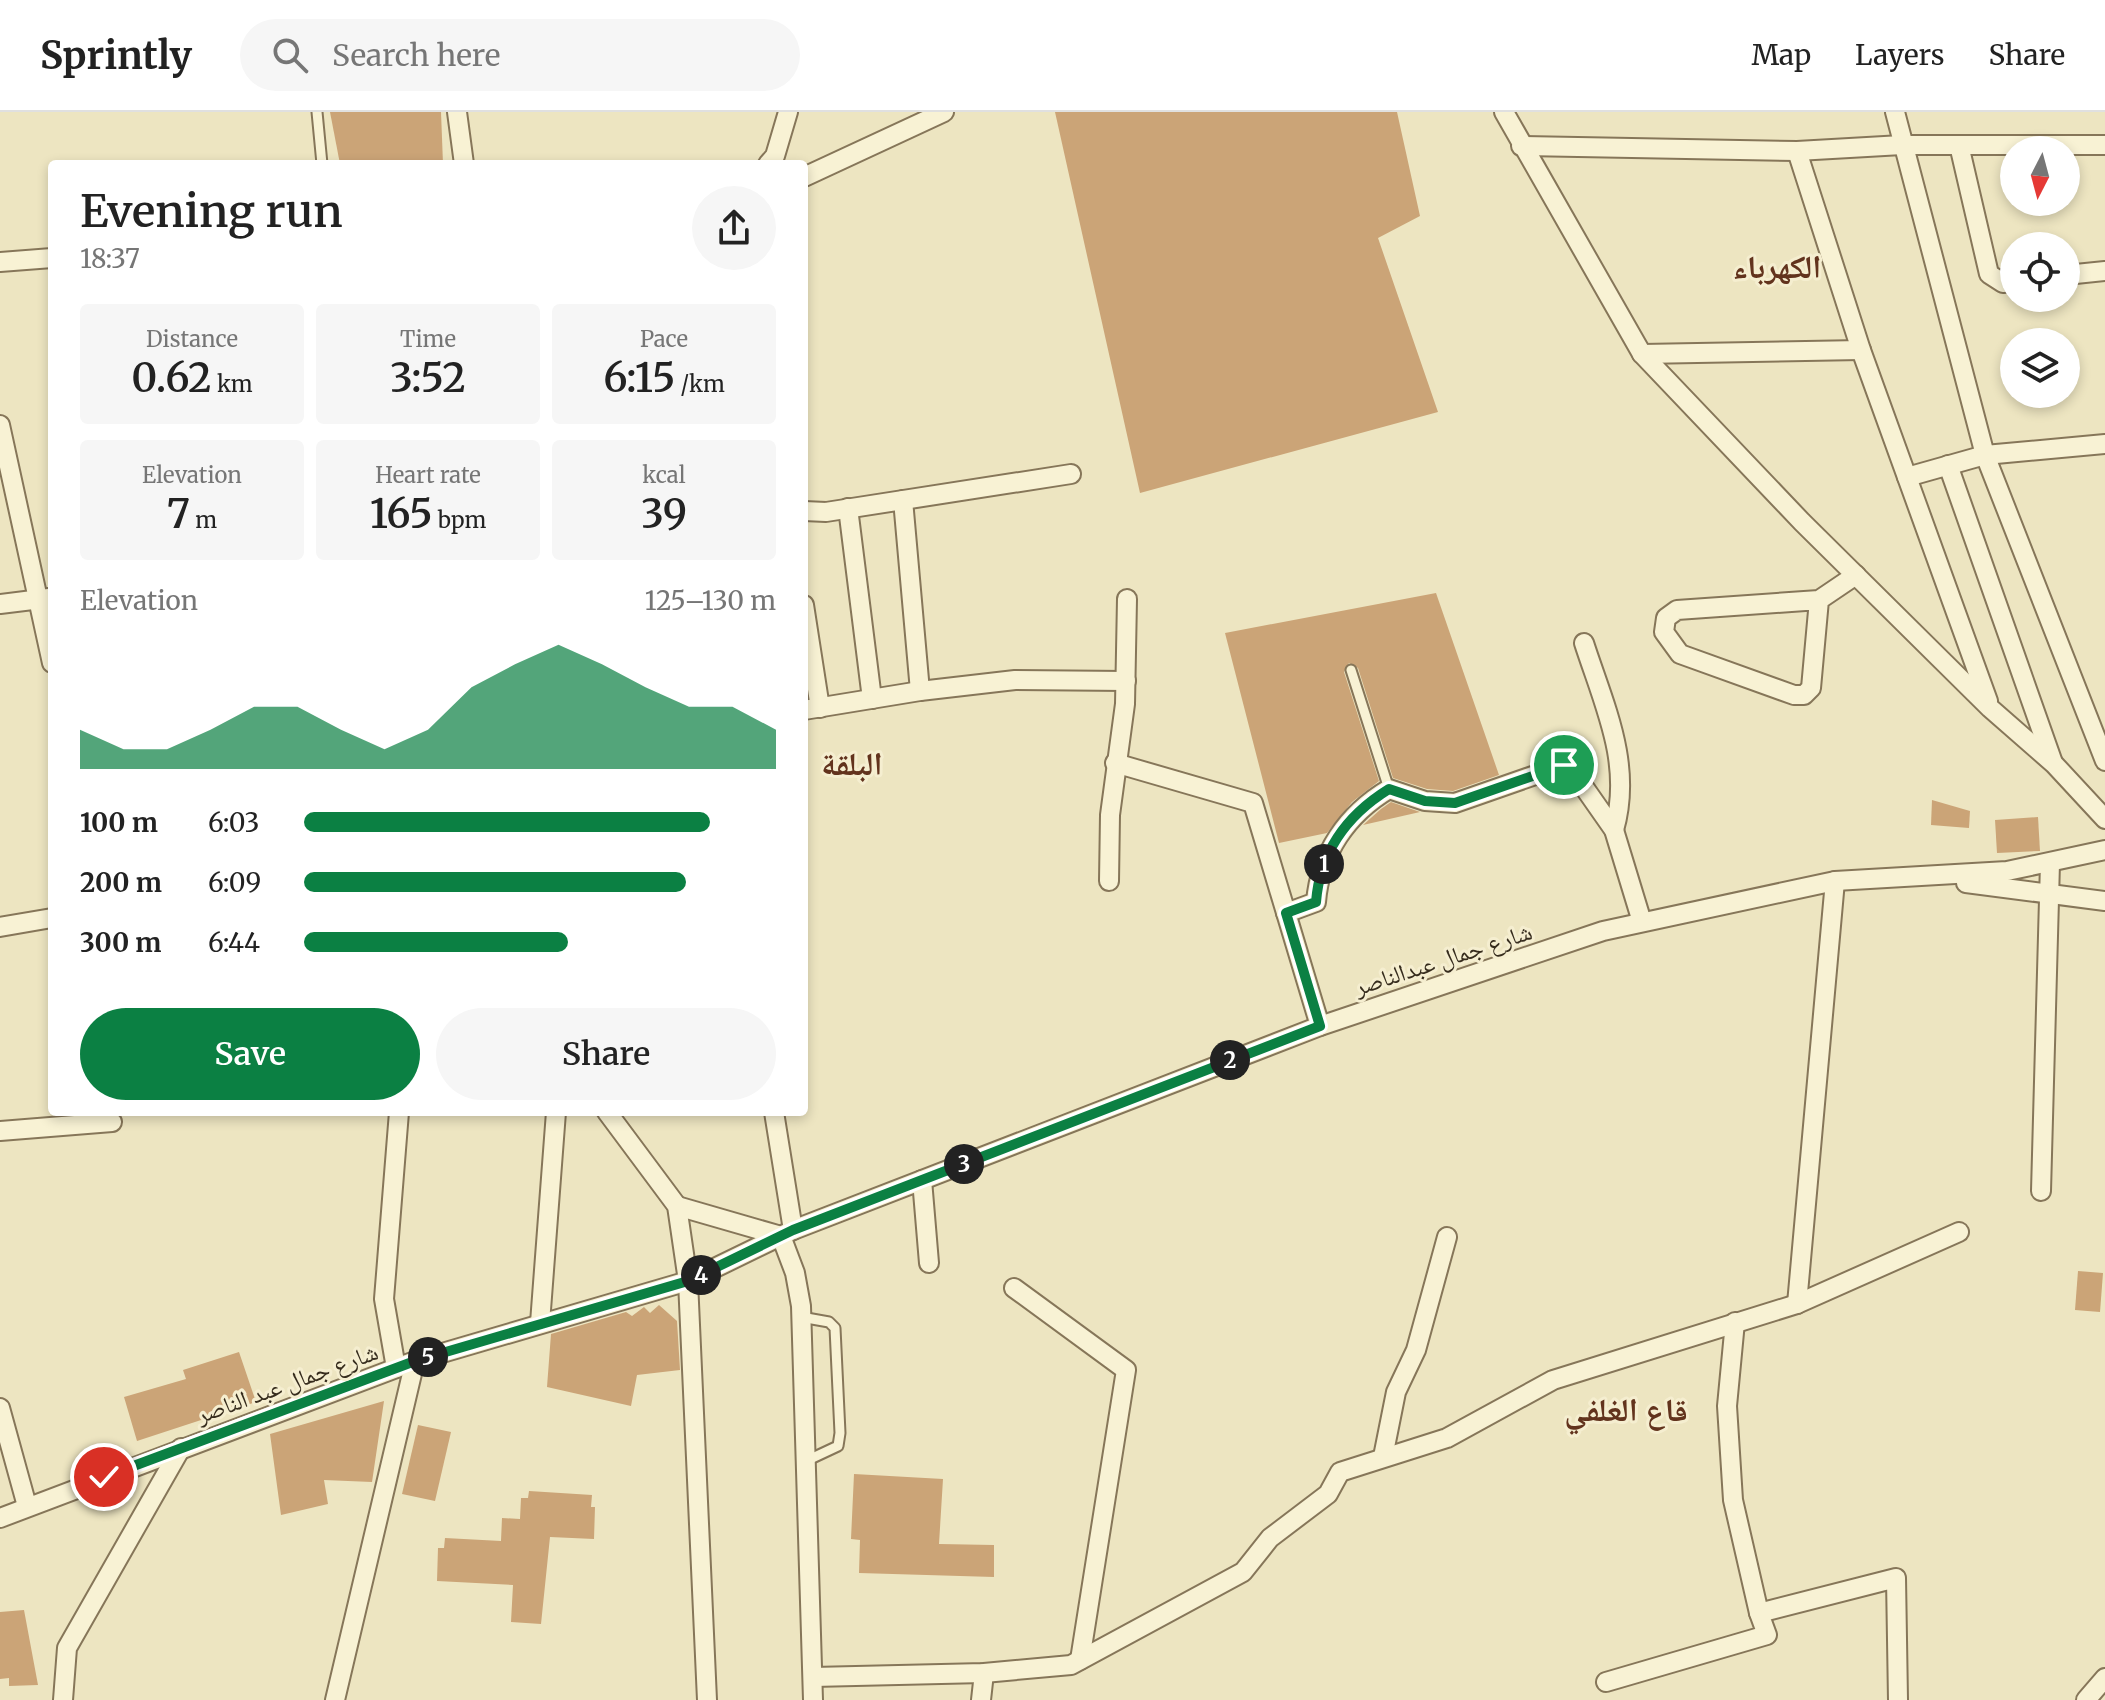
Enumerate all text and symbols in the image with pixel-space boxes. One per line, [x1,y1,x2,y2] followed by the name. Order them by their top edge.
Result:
[240,19,800,91] search box
[40,32,192,79] text: Sprintly
[268,33,312,77] icon: search
[332,36,500,74] text: Search here
[1751,37,1811,73] text: Map
[1855,37,1944,73] text: Layers
[1988,37,2065,73] text: Share
[2000,136,2080,216] north arrow
[2000,136,2080,408] map controls
[80,184,343,239] text: Evening run
[692,186,776,270] button: share
[2000,232,2080,312] button: locate
[80,242,140,275] text: 18:37
[1733,247,1821,287] district label: الكهرباء
[146,325,238,353] text: Distance
[400,325,456,353] text: Time
[640,325,688,353] text: Pace
[2000,328,2080,408] button: layers
[131,353,212,403] text: 0.62
[390,353,466,403] text: 3:52
[603,353,675,403] text: 6:15
[212,370,253,398] text: km
[675,370,725,398] text: /km
[142,461,242,489] text: Elevation
[375,461,481,489] text: Heart rate
[642,461,686,489] text: kcal
[167,489,190,539] text: 7
[370,489,433,539] text: 165
[641,489,687,539] text: 39
[190,506,217,534] text: m
[433,506,486,534] text: bpm
[80,584,198,617] text: Elevation
[645,584,776,617] text: 125–130 m
[1530,731,1598,799] pin
[1542,743,1586,787] icon: arrive
[821,744,883,784] district label: البلقة
[80,806,158,839] text: 100 m
[208,806,259,839] text: 6:03
[1304,844,1344,884] pin: 1
[1319,850,1329,878] text: 1
[80,866,162,899] text: 200 m
[208,866,261,899] text: 6:09
[1349,916,1536,1003] street label: شارع جمال عبدالناصر
[80,926,161,959] text: 300 m
[208,926,260,959] text: 6:44
[80,1008,420,1100] button: Save
[436,1008,776,1100] button: Share
[1210,1040,1250,1080] pin: 2
[1224,1046,1236,1074] text: 2
[944,1144,984,1184] pin: 3
[958,1150,970,1178] text: 3
[681,1255,721,1295] pin: 4
[694,1261,708,1289] text: 4
[191,1336,382,1431] street label: شارع جمال عبد الناصر
[408,1337,448,1377] pin: 5
[422,1343,434,1371] text: 5
[1564,1390,1688,1435] district label: قاع الغلفي
[70,1443,138,1511] pin
[82,1455,126,1499] icon: check

